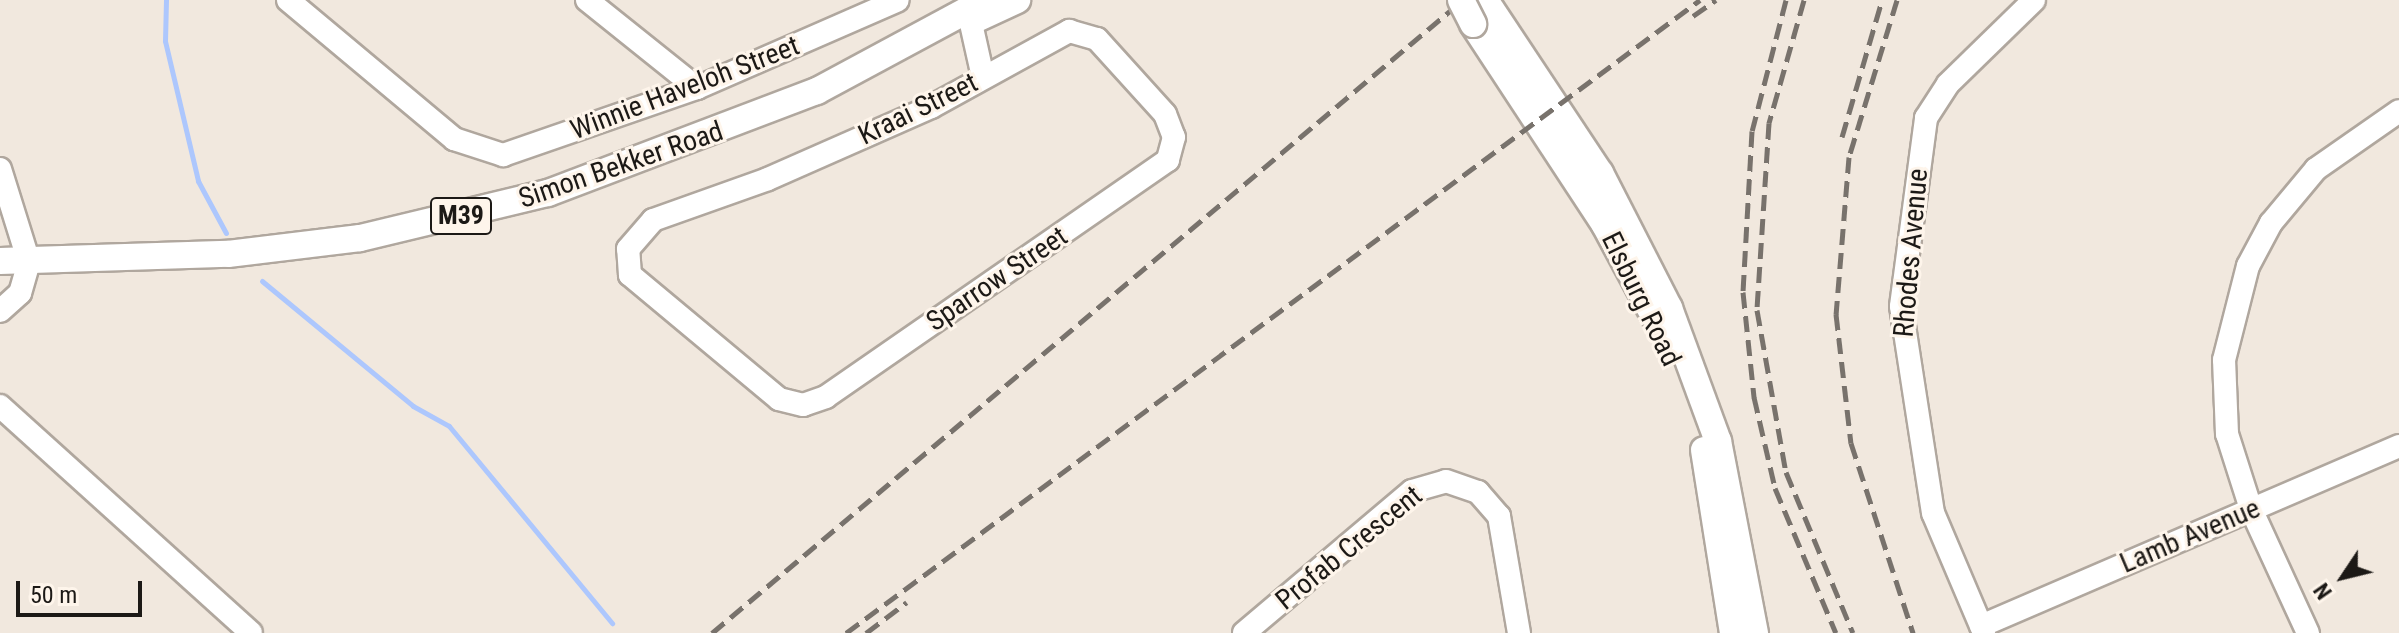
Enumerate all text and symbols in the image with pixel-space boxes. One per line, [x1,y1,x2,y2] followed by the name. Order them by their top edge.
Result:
[566,29,804,147] street label: Winnie Haveloh Street
[853,66,983,152] street label: Kraai Street
[514,114,728,216] street label: Simon Bekker Road
[1887,167,1935,339] street label: Rhodes Avenue
[429,194,493,238] road number: M39
[920,220,1074,338] street label: Sparrow Street
[1594,226,1688,372] street label: Elsburg Road
[1269,479,1429,617] street label: Profab Crescent
[2115,491,2265,581] street label: Lamb Avenue
[2303,537,2383,617] north arrow
[20,565,146,615] scale bar
[2309,578,2337,604] text: N
[30,581,77,609] text: 50 m

